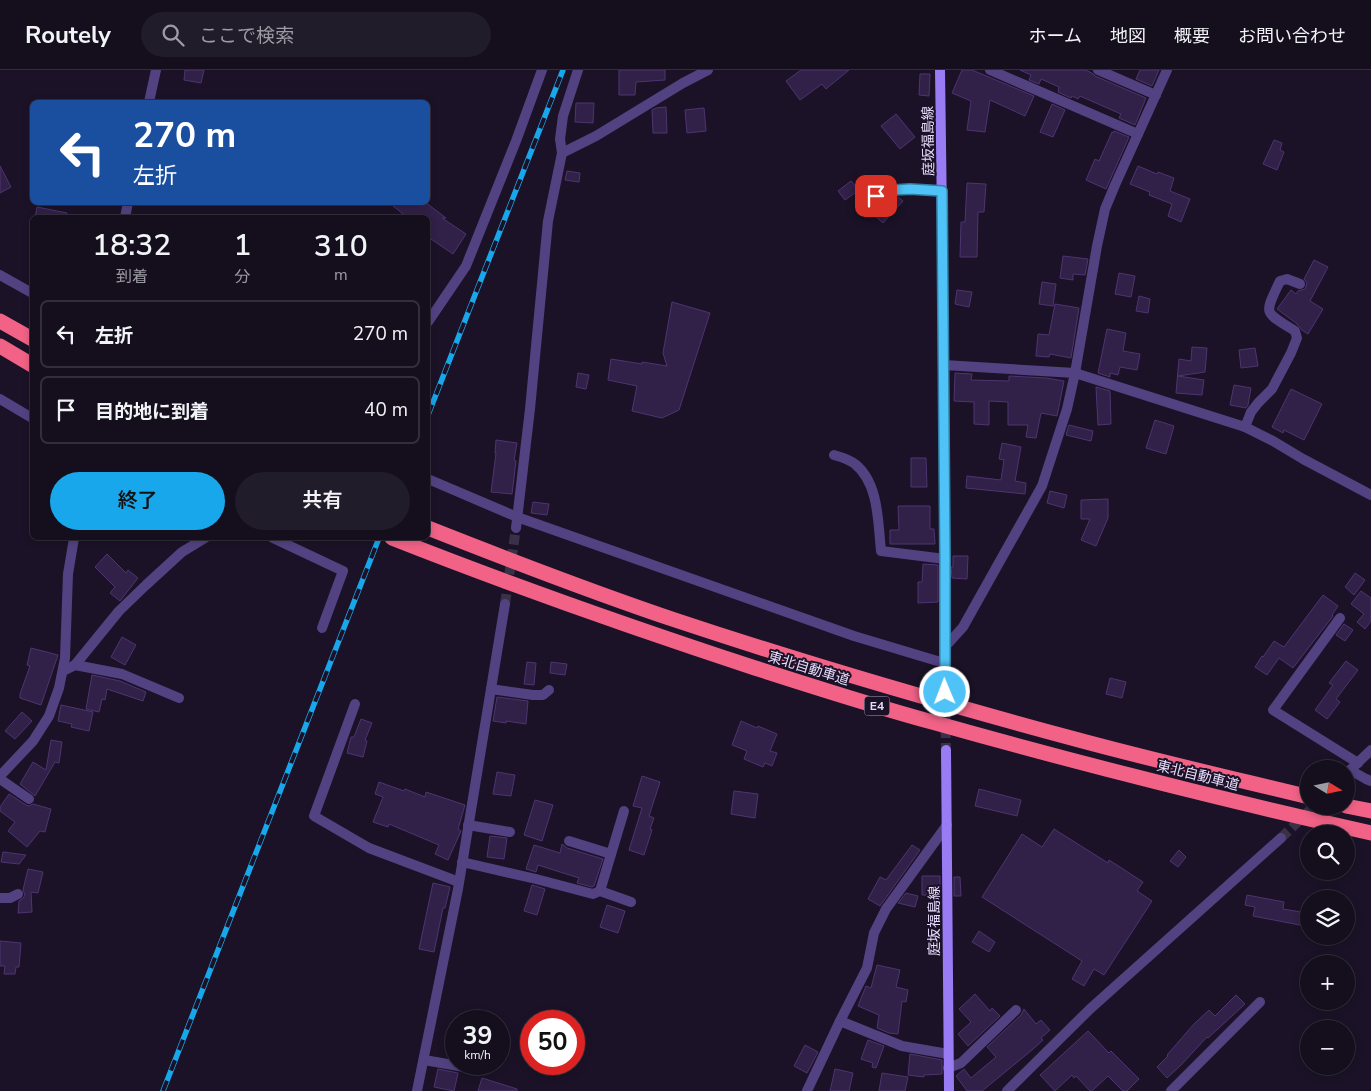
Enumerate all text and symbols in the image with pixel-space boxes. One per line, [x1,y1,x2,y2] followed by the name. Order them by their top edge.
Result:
[141,12,491,57] search box
[25,19,111,51] text: Routely
[159,21,187,49] icon: search
[199,23,294,49] text: ここで検索
[1029,24,1082,48] text: ホーム
[1110,24,1146,48] text: 地図
[1174,24,1210,48] text: 概要
[1238,24,1346,48] text: お問い合わせ
[918,106,939,176] street label: 庭坂福島線
[133,112,236,159] text: 270 m
[50,120,115,185] icon: left
[133,161,177,191] text: 左折
[855,175,897,217] pin
[862,182,890,210] icon: arrive
[92,225,171,266] text: 18:32
[234,225,252,266] text: 1
[314,226,368,267] text: 310
[334,264,348,286] text: m
[116,266,148,288] text: 到着
[235,266,251,288] text: 分
[52,320,80,348] icon: left
[353,321,408,347] text: 270 m
[95,323,133,349] text: 左折
[52,396,80,424] icon: arrive
[364,397,408,423] text: 40 m
[95,399,209,425] text: 目的地に到着
[50,472,225,530] button: 終了
[235,472,410,530] button: 共有
[766,647,852,690] street label: 東北自動車道
[918,665,970,717] position arrow
[864,696,890,716] road number: E4
[1155,756,1241,795] street label: 東北自動車道
[1300,760,1355,815] north arrow
[1300,760,1355,1075] map controls
[1300,825,1355,880] button: search
[925,886,944,956] street label: 庭坂福島線
[1300,890,1355,945] button: layers
[1300,955,1355,1010] button: +
[520,1010,585,1075] speed limit sign: 50
[462,1019,493,1053] text: 39
[1300,1020,1355,1075] button: −
[464,1047,491,1063] text: km/h

